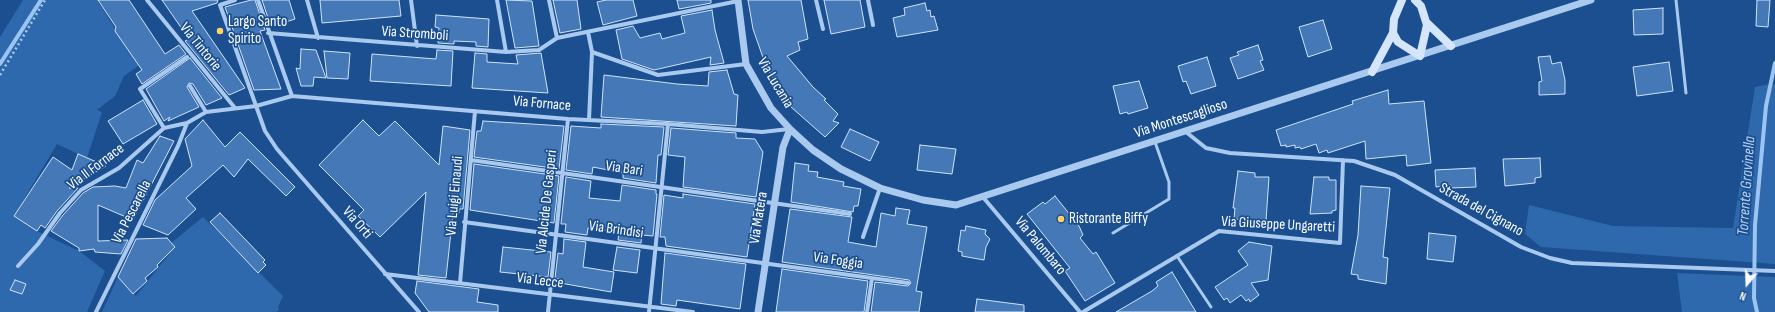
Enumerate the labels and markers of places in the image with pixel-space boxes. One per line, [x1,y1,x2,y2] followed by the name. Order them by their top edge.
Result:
[228,13,287,48] place label: Largo Santo Spirito
[215,26,225,36] marker: Largo Santo Spirito
[1069,210,1148,228] place label: Ristorante Biffy
[1056,214,1066,224] marker: Ristorante Biffy

